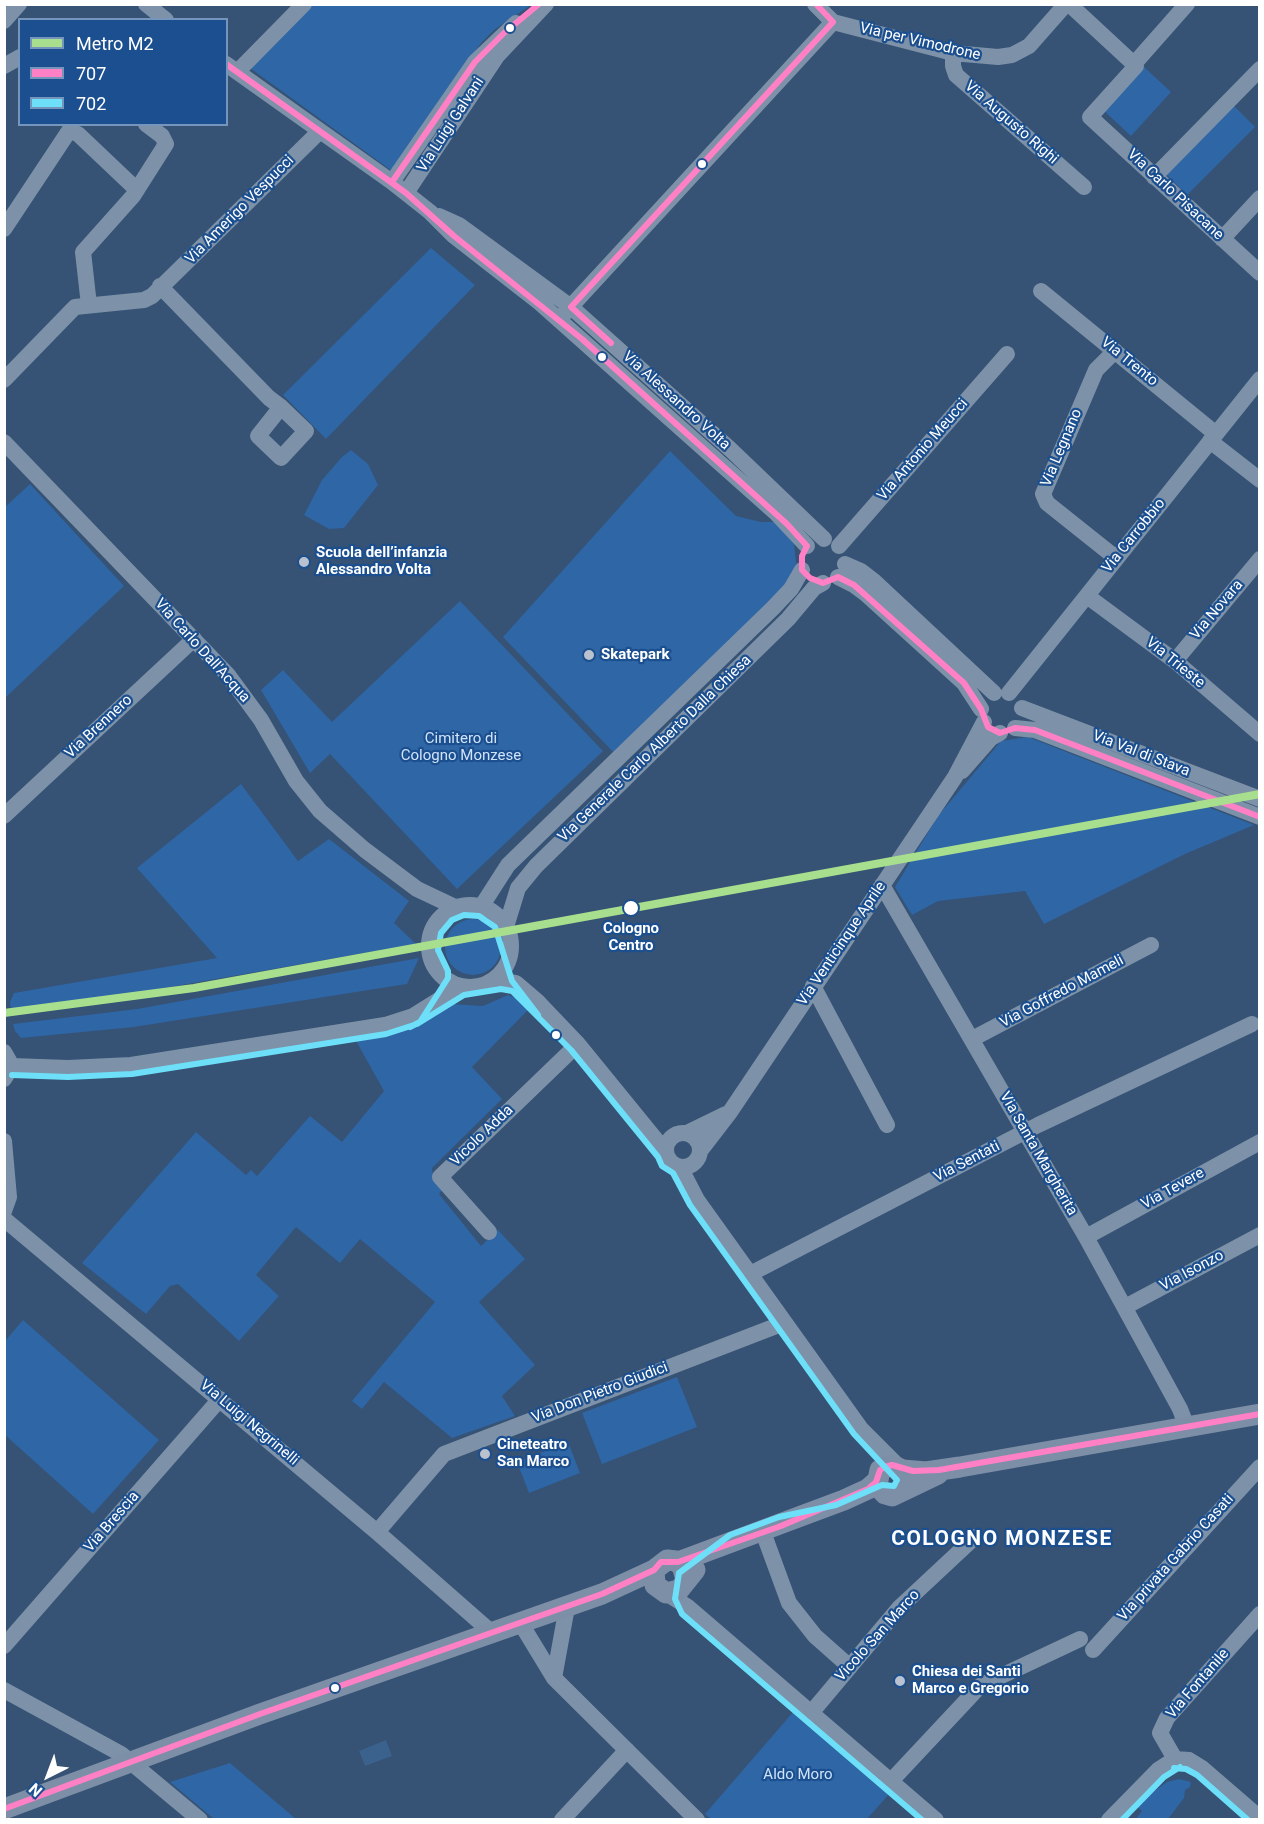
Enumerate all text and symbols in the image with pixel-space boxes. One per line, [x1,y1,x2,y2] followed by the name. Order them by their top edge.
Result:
[18,18,228,126] legend
[858,19,982,65] street label: Via per Vimodrone
[504,22,516,34] unlabelled marker
[76,33,154,54] text: Metro M2
[76,63,106,84] text: 707
[414,74,488,176] street label: Via Luigi Galvani
[961,78,1061,168] street label: Via Augusto Righi
[76,93,106,114] text: 702
[1123,146,1227,244] street label: Via Carlo Pisacane
[182,152,298,268] street label: Via Amerigo Vespucci
[696,158,708,170] unlabelled marker
[1097,334,1161,390] street label: Via Trento
[618,348,734,454] street label: Via Alessandro Volta
[596,351,608,363] unlabelled marker
[874,395,972,505] street label: Via Antonio Meucci
[1038,406,1086,490] street label: Via Legnano
[1098,495,1170,577] street label: Via Carrobbio
[316,544,447,579] place label: Scuola dell’infanzia Alessandro Volta
[297,555,311,569] marker: Scuola dell’infanzia Alessandro Volta
[1187,576,1247,644] street label: Via Novara
[151,595,253,707] street label: Via Carlo Dall'Acqua
[1142,634,1208,692] street label: Via Trieste
[601,646,669,664] place label: Skatepark
[582,648,596,662] marker: Skatepark
[555,652,755,846] street label: Via Generale Carlo Alberto Dalla Chiesa
[62,691,136,763] street label: Via Brennero
[1090,727,1192,781] street label: Via Val di Stava
[401,730,521,765] park label: Cimitero di Cologno Monzese
[794,878,890,1010] street label: Via Venticinque Aprile
[622,899,640,917] marker: Cologno Centro
[603,920,659,955] place label: Cologno Centro
[997,952,1127,1032] street label: Via Goffredo Mameli
[550,1029,562,1041] unlabelled marker
[995,1089,1081,1219] street label: Via Santa Margherita
[447,1102,517,1170] street label: Vicolo Adda
[931,1138,1003,1186] street label: Via Sentati
[1138,1164,1208,1214] street label: Via Tevere
[1157,1247,1227,1295] street label: Via Isonzo
[529,1359,671,1427] street label: Via Don Pietro Giudici
[196,1376,302,1470] street label: Via Luigi Negrinelli
[497,1436,569,1471] place label: Cineteatro San Marco
[478,1447,492,1461] marker: Cineteatro San Marco
[81,1488,143,1556] street label: Via Brescia
[1114,1491,1238,1625] street label: Via privata Gabrio Casati
[891,1527,1113,1553] district label: COLOGNO MONZESE
[832,1586,924,1686] street label: Vicolo San Marco
[1163,1645,1233,1723] street label: Via Fontanile
[912,1663,1029,1698] place label: Chiesa dei Santi Marco e Gregorio
[893,1674,907,1688] marker: Chiesa dei Santi Marco e Gregorio
[329,1682,341,1694] unlabelled marker
[18,1746,78,1806] north arrow
[763,1766,833,1784] park label: Aldo Moro
[25,1779,46,1801] text: N

